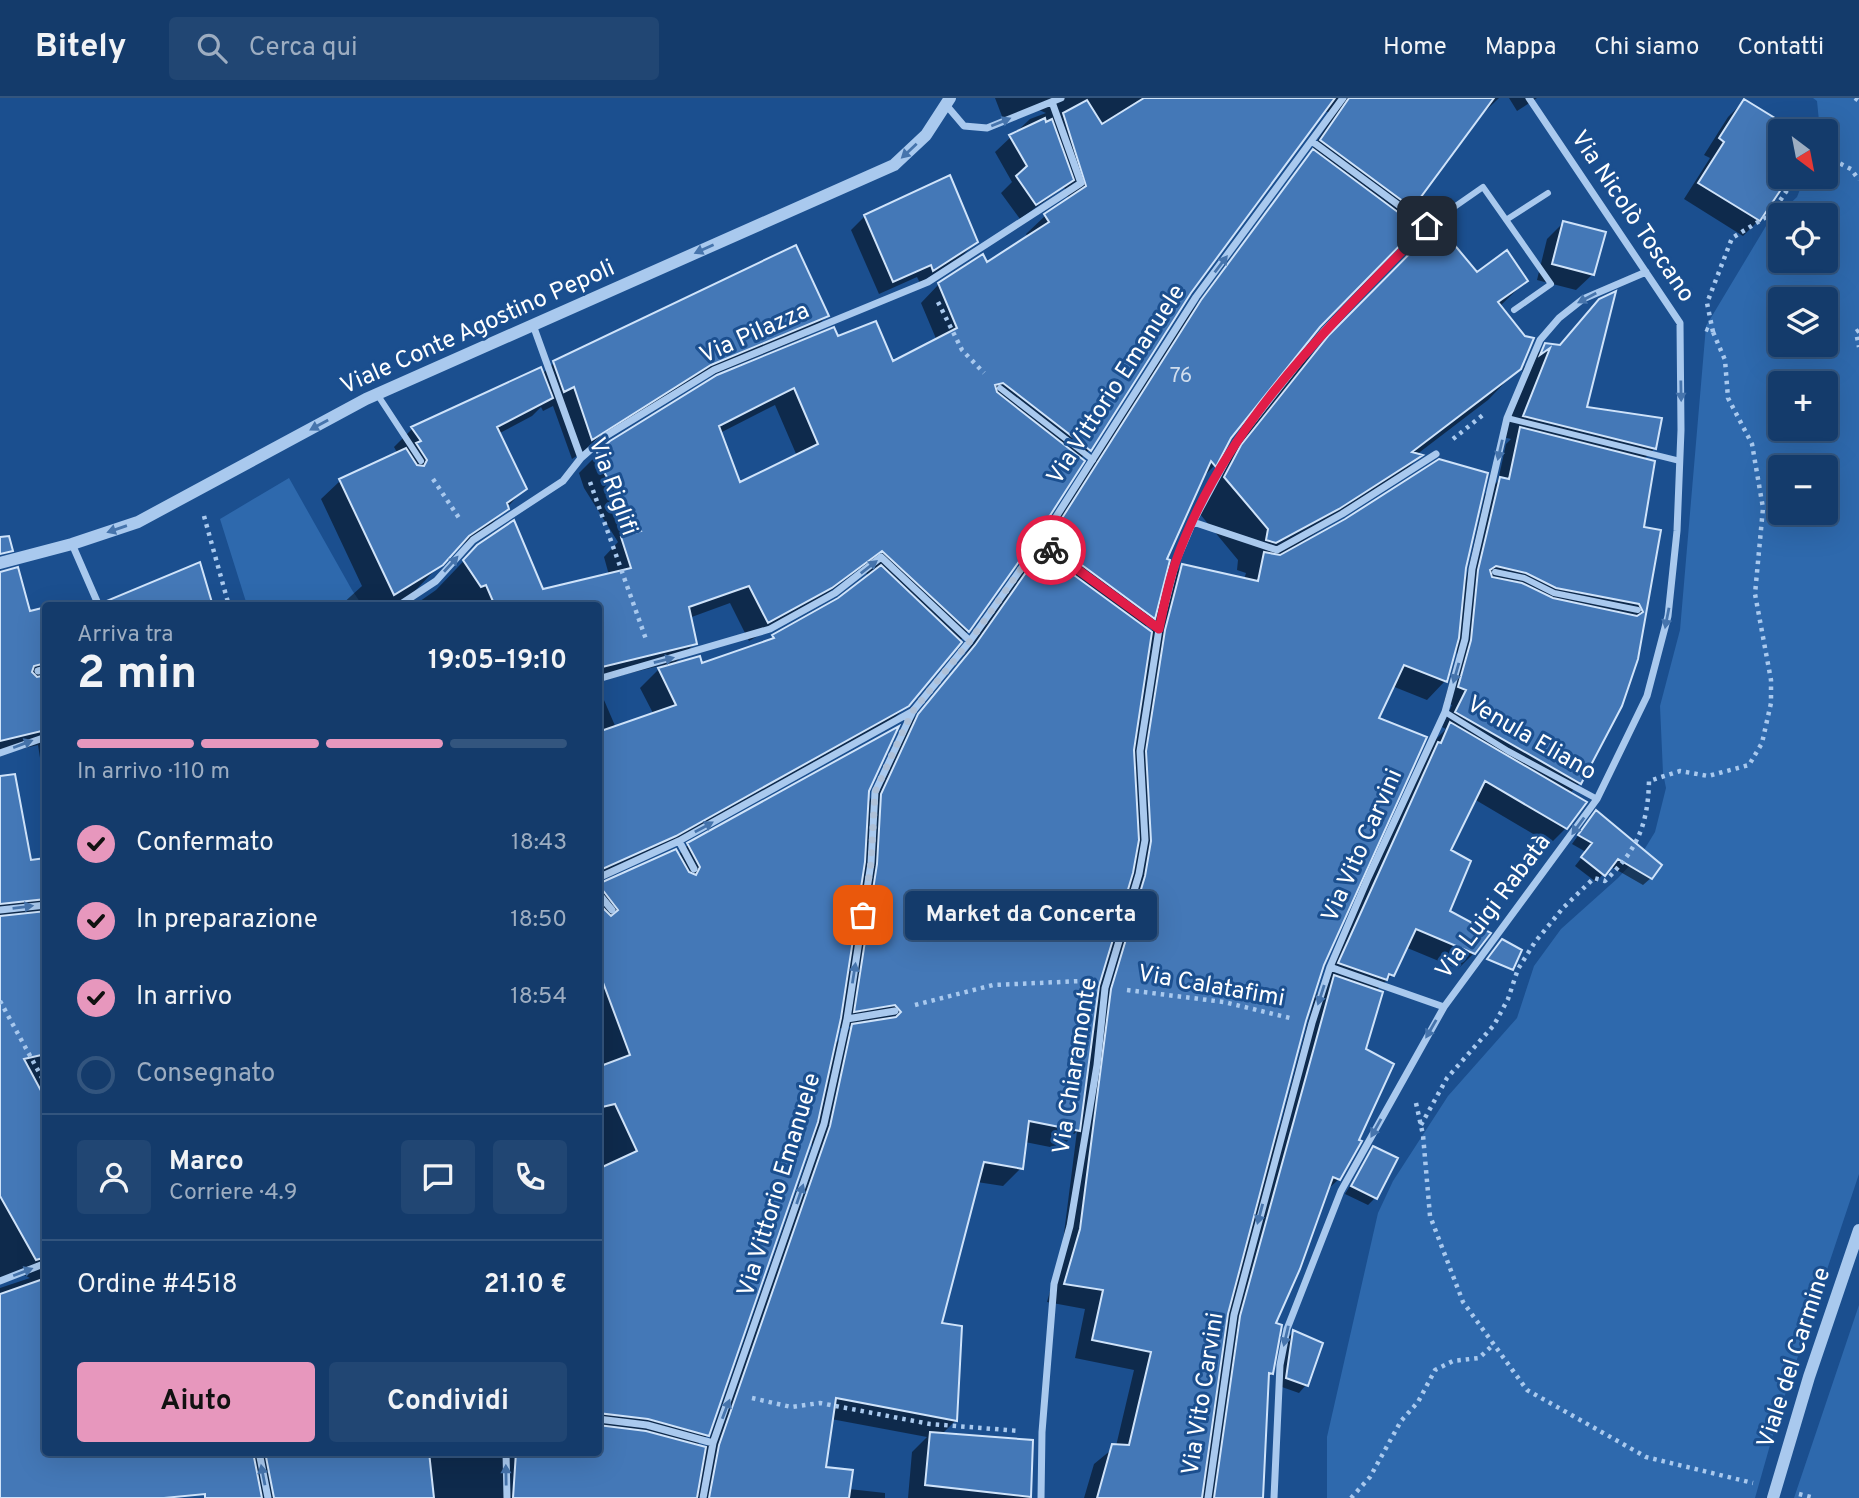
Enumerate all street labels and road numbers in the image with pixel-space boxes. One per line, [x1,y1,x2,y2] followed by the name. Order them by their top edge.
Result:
[1563,125,1701,309] street label: Via Nicolò Toscano
[336,254,620,402] street label: Viale Conte Agostino Pepoli
[1041,279,1193,491] street label: Via Vittorio Emanuele
[695,296,815,372] street label: Via Pilazza
[580,434,644,540] street label: Via Riglifi
[1461,690,1601,788] street label: Venula Eliano
[1316,765,1410,927] street label: Via Vito Carvini
[1430,828,1558,986] street label: Via Luigi Rabatà
[1135,959,1287,1015] street label: Via Calatafimi
[1047,975,1105,1157] street label: Via Chiaramonte
[732,1069,828,1301] street label: Via Vittorio Emanuele
[1752,1264,1838,1452] street label: Viale del Carmine
[1176,1310,1232,1478] street label: Via Vito Carvini

